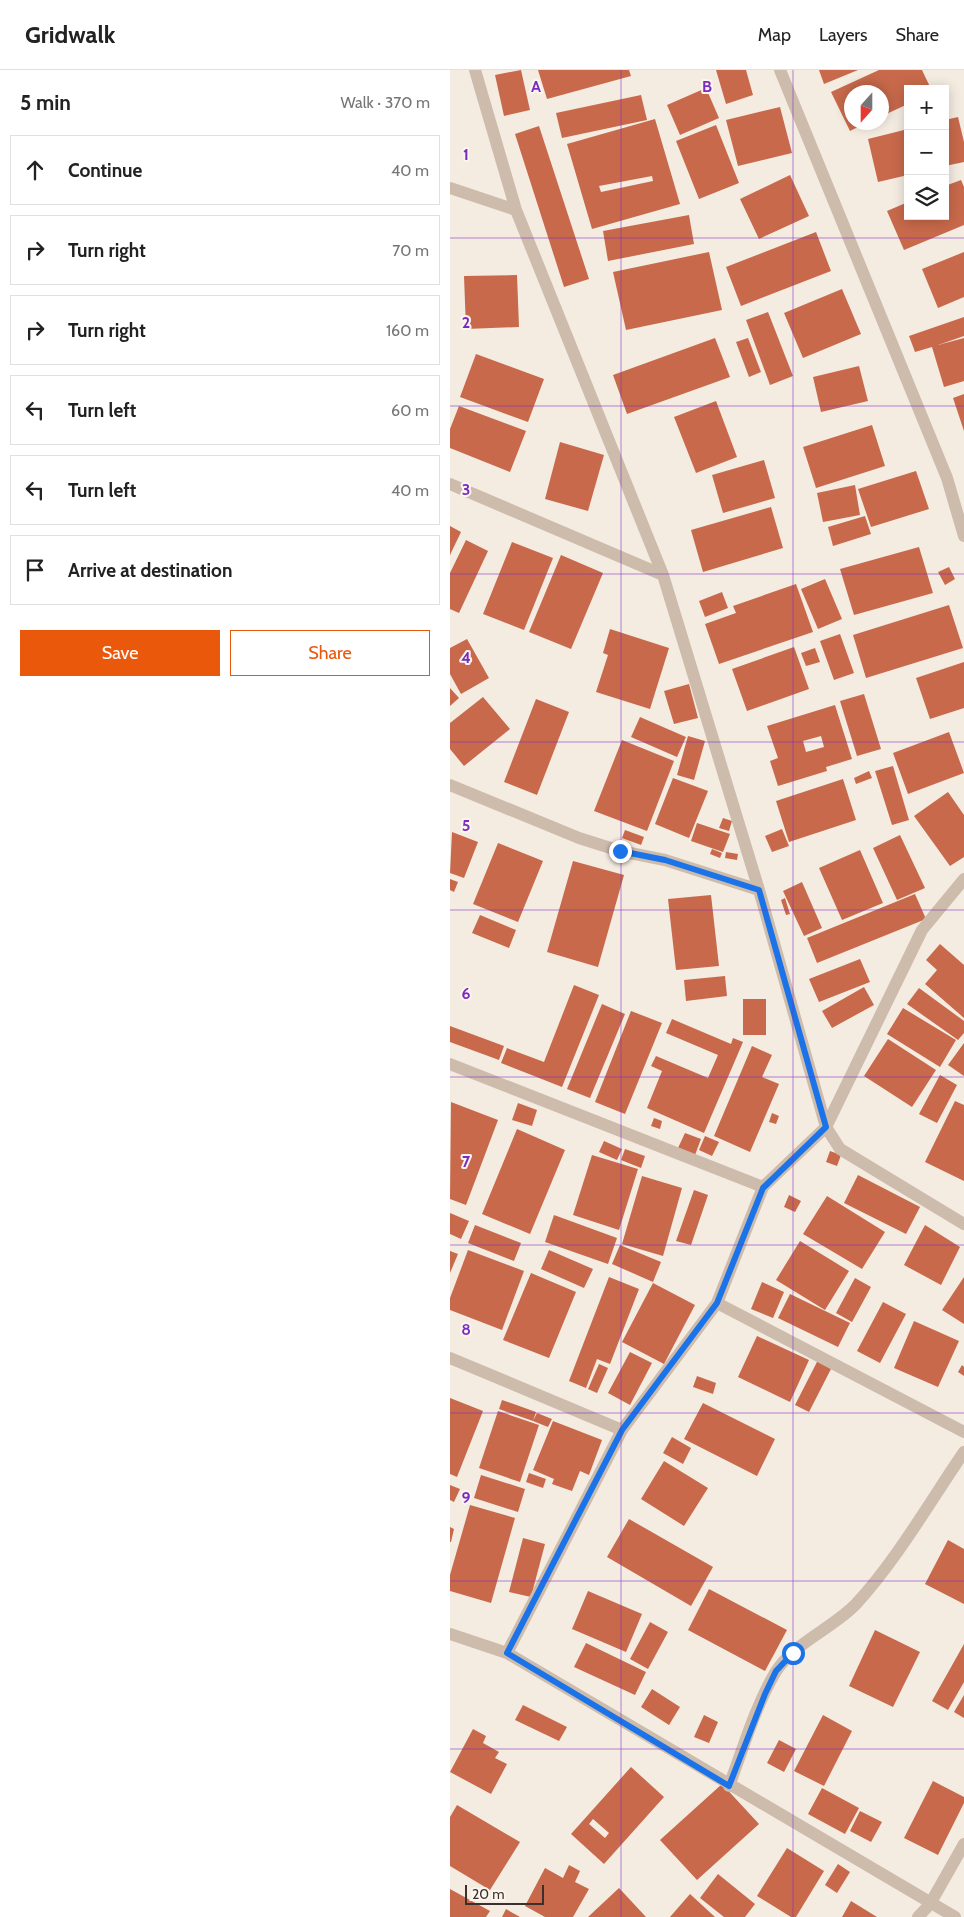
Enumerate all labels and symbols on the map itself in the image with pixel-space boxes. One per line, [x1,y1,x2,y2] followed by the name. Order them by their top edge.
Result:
[531,77,541,96] text: A
[702,77,712,96] text: B
[844,85,889,130] north arrow
[463,145,469,164] text: 1
[462,313,470,332] text: 2
[462,480,470,499] text: 3
[461,648,471,667] text: 4
[462,816,470,835] text: 5
[609,840,632,863] route end
[462,984,471,1003] text: 6
[462,1152,471,1171] text: 7
[461,1320,471,1339] text: 8
[462,1488,471,1507] text: 9
[782,1642,805,1665] route start
[465,1882,544,1905] scale bar

